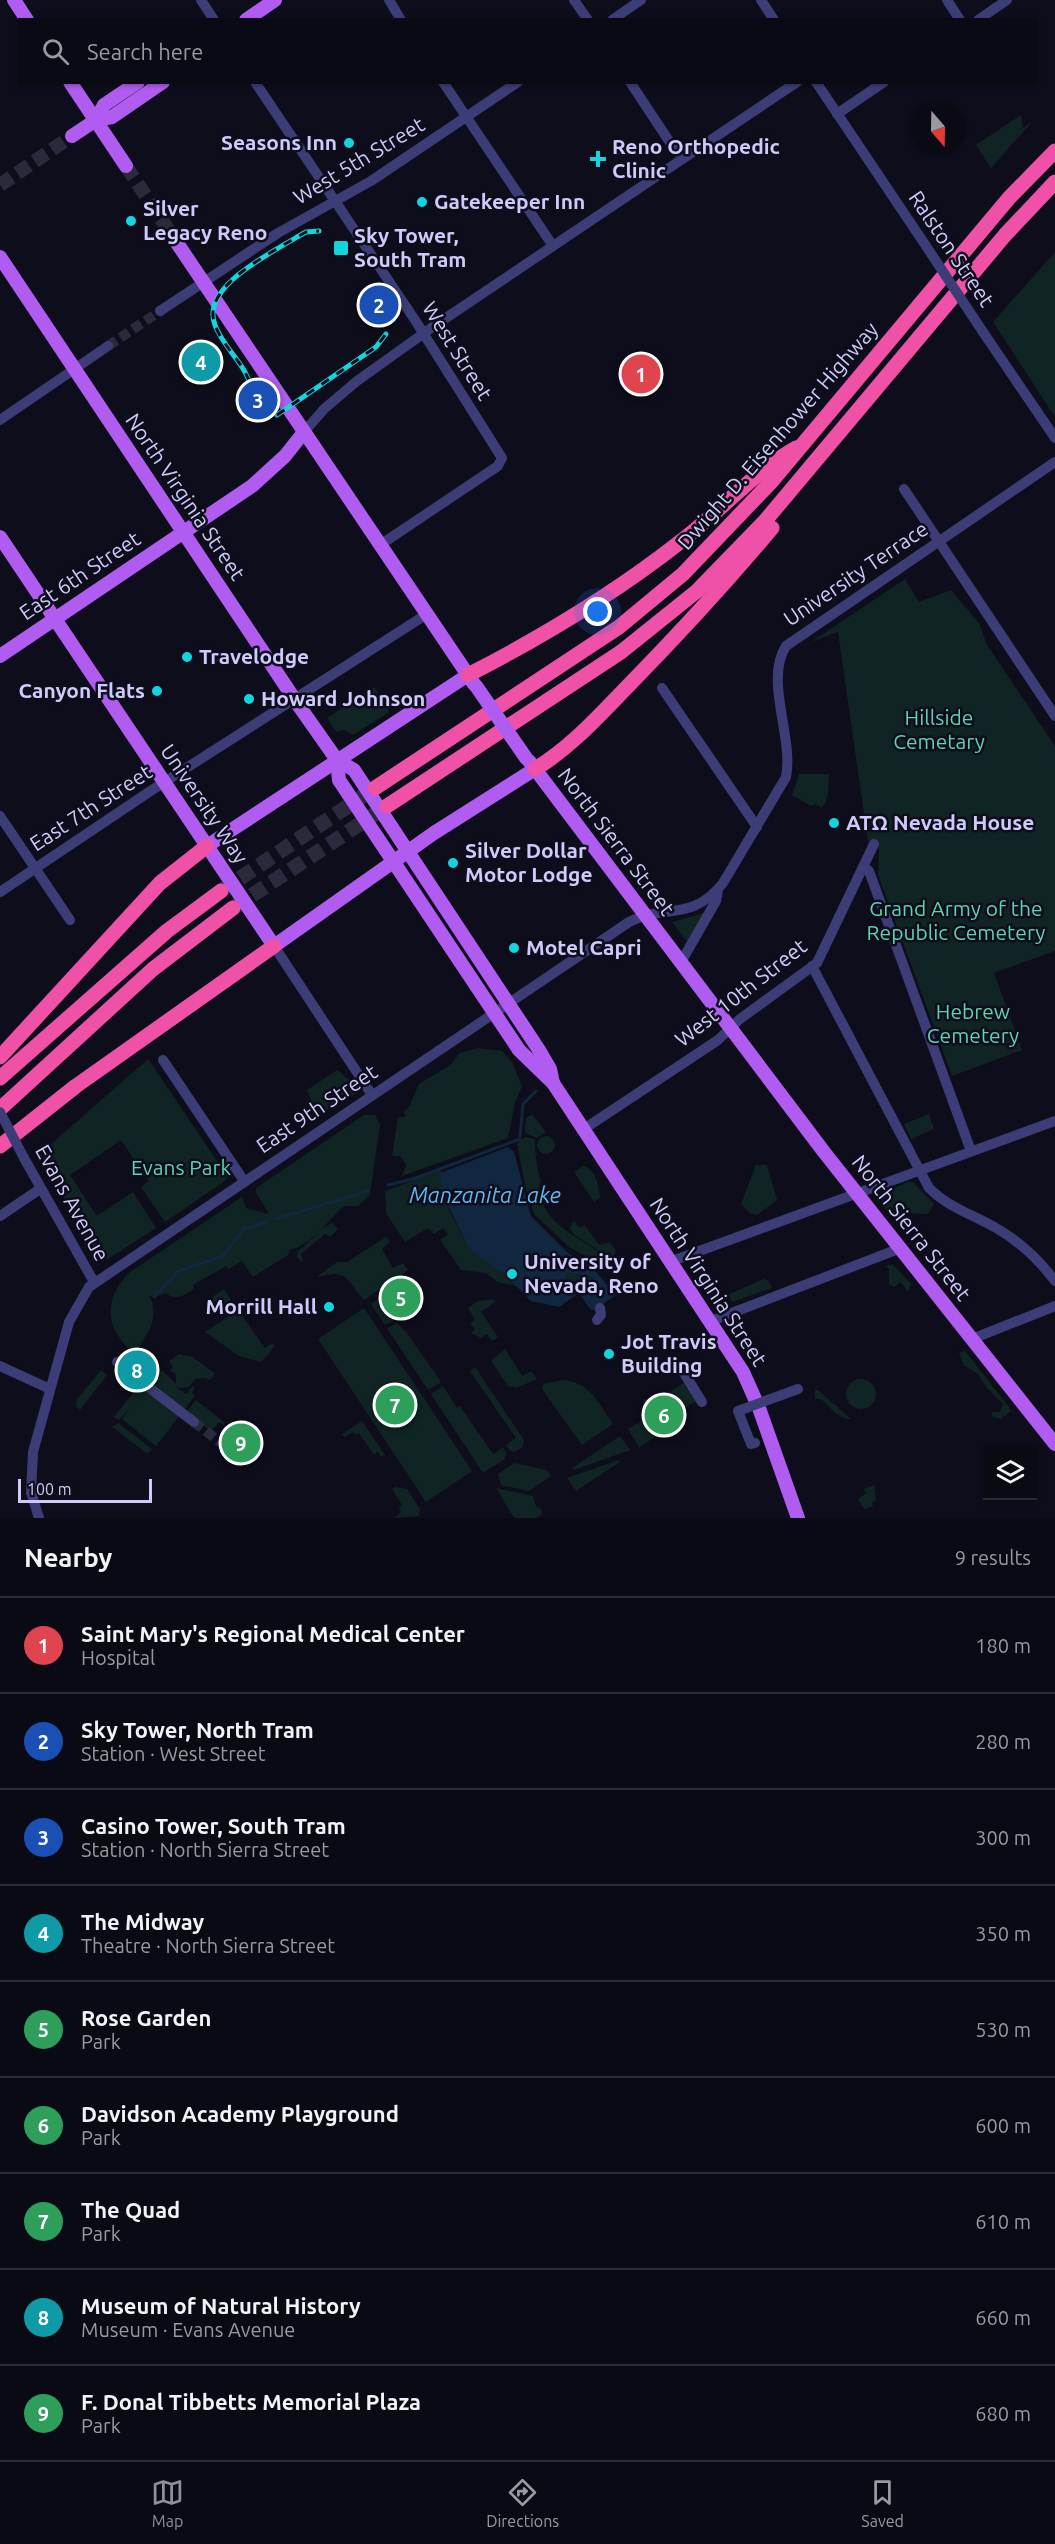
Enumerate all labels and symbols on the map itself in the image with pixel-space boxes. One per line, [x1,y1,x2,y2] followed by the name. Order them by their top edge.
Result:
[911,102,965,156] north arrow
[289,112,428,209] street label: West 5th Street
[221,130,337,154] place label: Seasons Inn
[612,134,780,182] place label: Reno Orthopedic Clinic
[342,136,356,150] marker: Seasons Inn
[589,150,607,168] marker: Reno Orthopedic Clinic
[904,186,999,311] street label: Ralston Street
[434,189,585,213] place label: Gatekeeper Inn
[415,195,429,209] marker: Gatekeeper Inn
[143,196,267,244] place label: Silver Legacy Reno
[124,214,138,228] marker: Silver Legacy Reno
[354,223,466,271] place label: Sky Tower, South Tram
[332,239,350,257] marker: Sky Tower, South Tram
[360,282,398,328] pin: 2
[418,297,498,404] street label: West Street
[672,317,882,554] street label: Dwight D. Eisenhower Highway
[182,340,220,385] pin: 4
[622,352,660,397] pin: 1
[238,378,278,422] pin: 3
[121,409,251,584] street label: North Virginia Street
[779,516,932,630] street label: University Terrace
[15,526,144,624] street label: East 6th Street
[583,597,612,626] your location
[199,644,309,668] place label: Travelodge
[180,650,194,664] marker: Travelodge
[18,678,145,702] place label: Canyon Flats
[150,684,164,698] marker: Canyon Flats
[261,686,425,710] place label: Howard Johnson
[242,692,256,706] marker: Howard Johnson
[893,705,985,753] park label: Hillside Cemetary
[156,739,253,868] street label: University Way
[25,759,156,855] street label: East 7th Street
[554,763,680,920] street label: North Sierra Street
[846,810,1034,834] place label: ΑΤΩ Nevada House
[827,816,841,830] marker: ΑΤΩ Nevada House
[465,838,593,886] place label: Silver Dollar Motor Lodge
[446,856,460,870] marker: Silver Dollar Motor Lodge
[867,896,1045,944] park label: Grand Army of the Republic Cemetery
[670,933,811,1051] street label: West 10th Street
[526,935,642,959] place label: Motel Capri
[507,941,521,955] marker: Motel Capri
[927,999,1019,1047] park label: Hebrew Cemetery
[252,1059,381,1157] street label: East 9th Street
[31,1140,115,1265] street label: Evans Avenue
[847,1150,976,1305] street label: North Sierra Street
[131,1155,231,1179] park label: Evans Park
[409,1182,561,1207] water label: Manzanita Lake
[645,1193,772,1370] street label: North Virginia Street
[524,1249,659,1297] place label: University of Nevada, Reno
[505,1267,519,1281] marker: University of Nevada, Reno
[382,1276,420,1320] pin: 5
[206,1294,317,1318] place label: Morrill Hall
[322,1300,336,1314] marker: Morrill Hall
[621,1329,717,1377] place label: Jot Travis Building
[602,1347,616,1361] marker: Jot Travis Building
[118,1348,156,1392] pin: 8
[376,1382,414,1428] pin: 7
[644,1392,684,1438] pin: 6
[222,1420,260,1466] pin: 9
[18,1476,152,1504] scale bar

